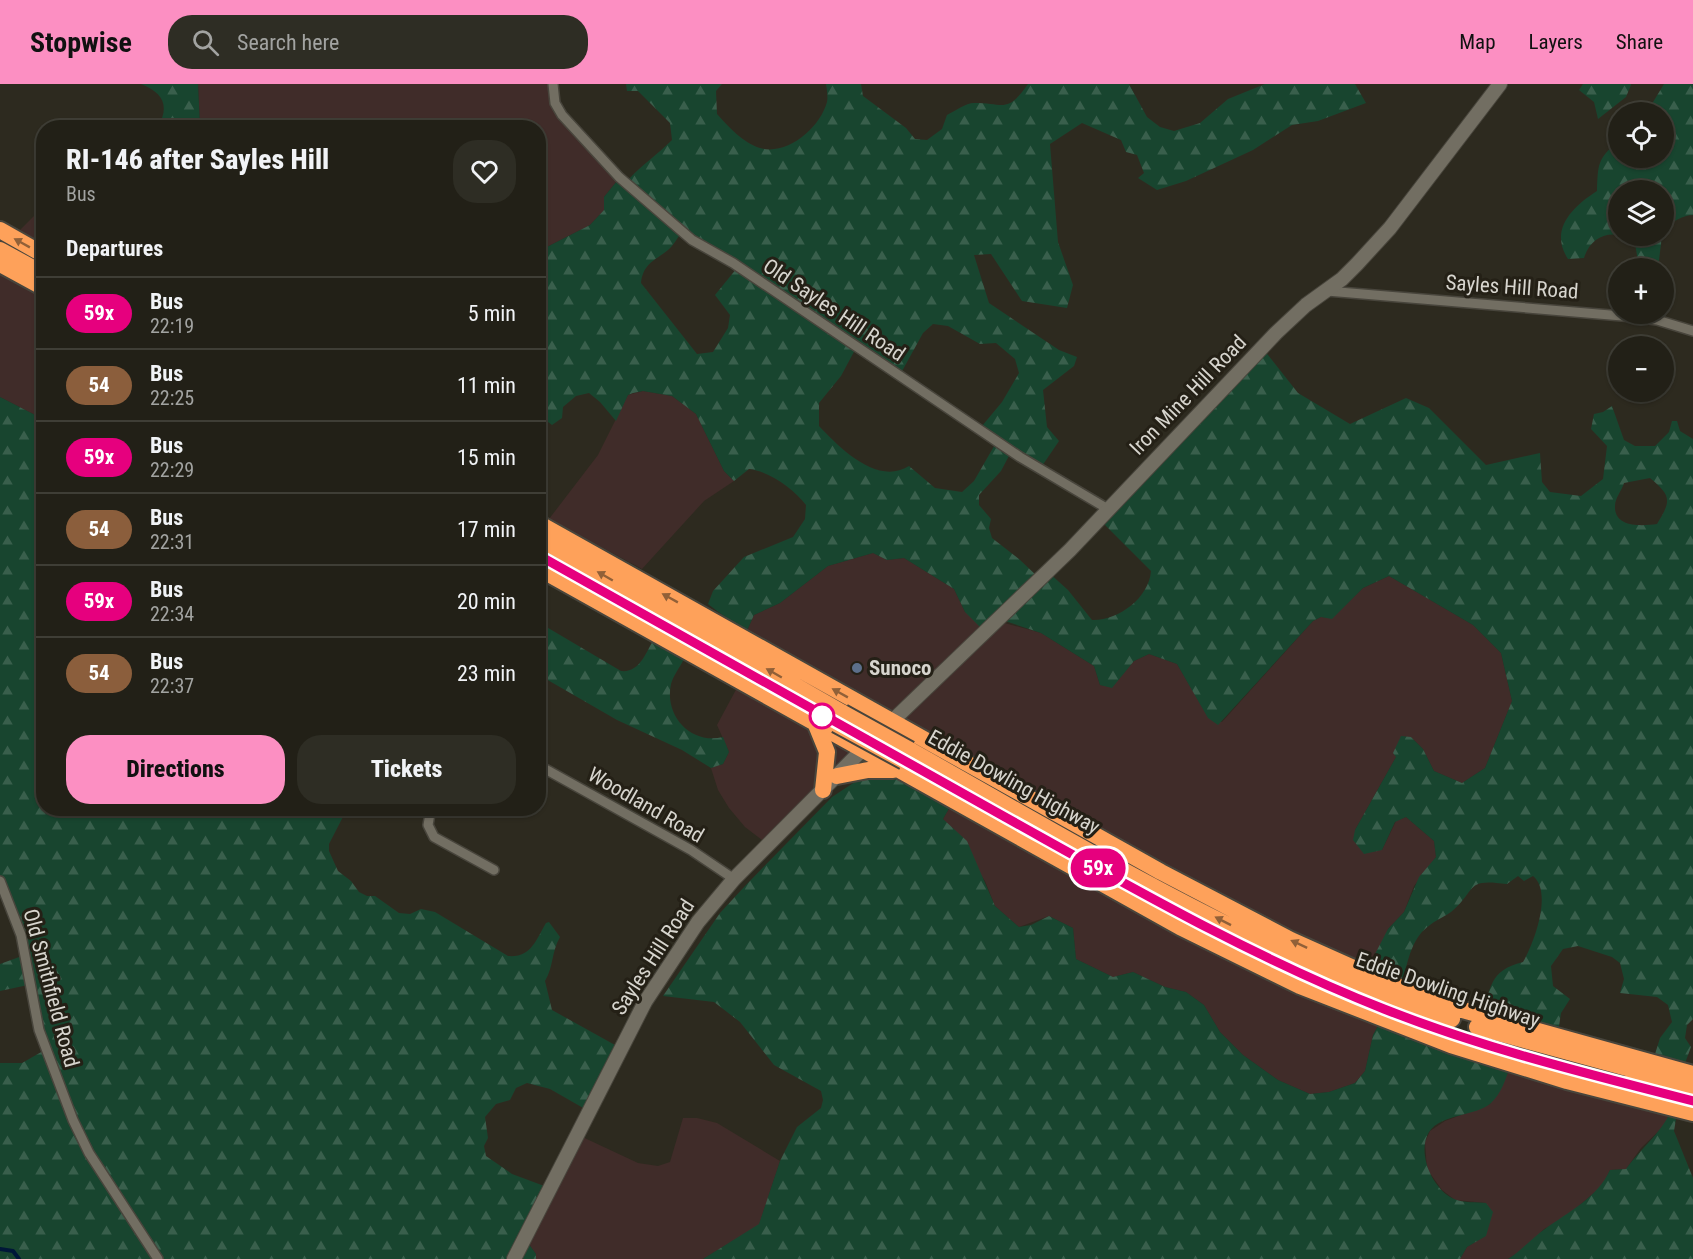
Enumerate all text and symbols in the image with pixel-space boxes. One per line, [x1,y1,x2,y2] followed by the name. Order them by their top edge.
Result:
[168,15,588,69] search box
[30,26,132,59] text: Stopwise
[189,26,222,59] icon: search
[237,30,339,55] text: Search here
[1459,30,1496,54] text: Map
[1529,30,1583,54] text: Layers
[1616,30,1663,54] text: Share
[1608,102,1674,402] map controls
[1608,102,1674,168] button: locate
[453,140,516,203] button: heart
[66,143,329,176] text: RI-146 after Sayles Hill
[1608,180,1674,246] button: layers
[66,182,96,206] text: Bus
[66,236,163,261] text: Departures
[13,238,30,248] one-way arrow
[759,254,909,366] street label: Old Sayles Hill Road
[1608,258,1674,324] button: +
[1445,270,1579,304] street label: Sayles Hill Road
[150,289,183,314] text: Bus
[84,301,114,325] text: 59x
[468,301,516,326] text: 5 min
[150,314,194,338] text: 22:19
[1125,330,1251,460] street label: Iron Mine Hill Road
[1608,336,1674,402] button: −
[150,361,183,386] text: Bus
[88,373,110,397] text: 54
[457,373,516,398] text: 11 min
[150,386,194,410] text: 22:25
[150,433,183,458] text: Bus
[84,445,114,469] text: 59x
[457,445,516,470] text: 15 min
[150,458,194,482] text: 22:29
[150,505,183,530] text: Bus
[88,517,110,541] text: 54
[457,517,516,542] text: 17 min
[150,530,194,554] text: 22:31
[597,571,613,582] one-way arrow
[150,577,183,602] text: Bus
[84,589,114,613] text: 59x
[457,589,516,614] text: 20 min
[661,593,678,603] one-way arrow
[150,602,194,626] text: 22:34
[150,649,183,674] text: Bus
[869,656,932,680] place label: Sunoco
[88,661,110,685] text: 54
[457,661,516,686] text: 23 min
[850,661,864,675] marker: Sunoco
[766,669,783,679] one-way arrow
[150,674,194,698] text: 22:37
[832,688,848,699] one-way arrow
[809,703,835,729] unlabelled marker
[924,725,1104,839] street label: Eddie Dowling Highway
[66,735,285,804] button: Directions
[297,735,516,804] button: Tickets
[584,762,708,848] street label: Woodland Road
[1064,848,1132,888] line badge: 59x
[1083,856,1113,880] text: 59x
[607,895,699,1019] street label: Sayles Hill Road
[18,906,84,1070] street label: Old Smithfield Road
[1214,916,1231,926] one-way arrow
[1291,939,1308,948] one-way arrow
[1353,947,1543,1033] street label: Eddie Dowling Highway

